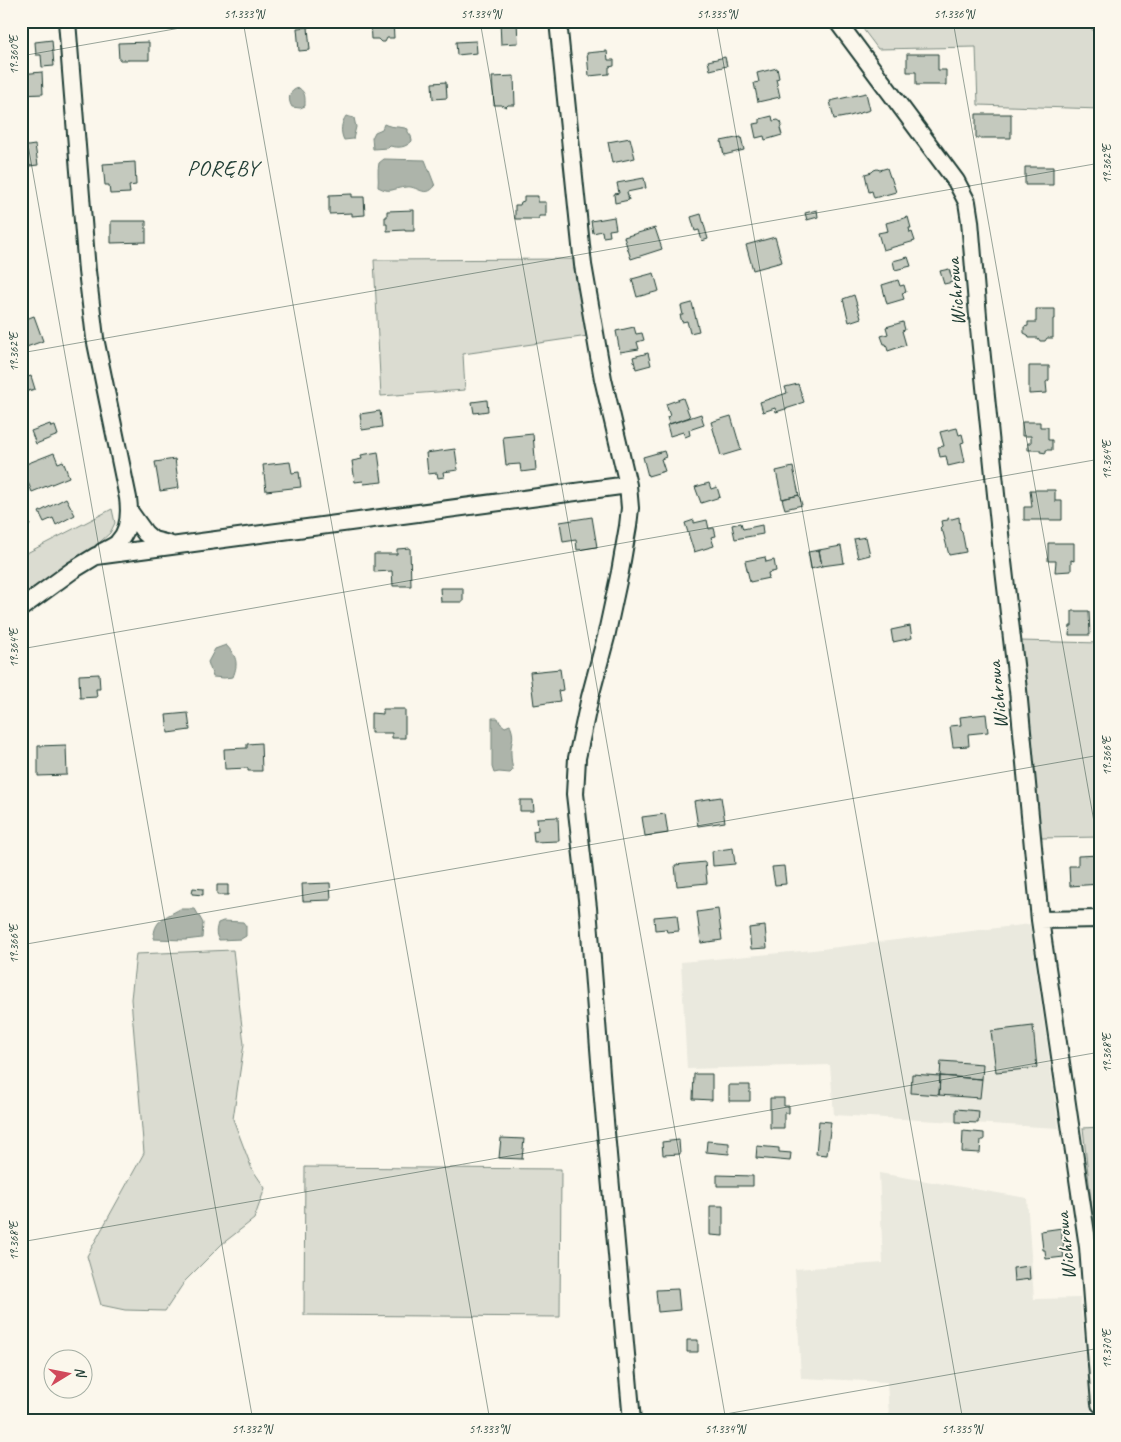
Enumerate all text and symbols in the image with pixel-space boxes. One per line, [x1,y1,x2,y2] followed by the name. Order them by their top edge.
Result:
[224,6,266,22] text: 51.333°N
[461,6,503,22] text: 51.334°N
[697,6,739,22] text: 51.335°N
[934,6,976,22] text: 51.336°N
[6,34,22,75] text: 19.360°E
[1099,143,1115,184] text: 19.362°E
[187,154,262,182] district label: PORĘBY
[940,255,971,327] street label: Wichrowa
[6,331,22,372] text: 19.362°E
[1099,439,1115,480] text: 19.364°E
[6,627,22,668] text: 19.364°E
[981,658,1013,730] street label: Wichrowa
[1099,735,1115,776] text: 19.366°E
[6,923,22,964] text: 19.366°E
[1099,1032,1115,1073] text: 19.368°E
[1049,1209,1081,1281] street label: Wichrowa
[6,1220,22,1261] text: 19.368°E
[1099,1328,1115,1369] text: 19.370°E
[42,1350,92,1400] north arrow
[71,1366,90,1380] text: N
[232,1421,274,1437] text: 51.332°N
[469,1421,511,1437] text: 51.333°N
[705,1421,747,1437] text: 51.334°N
[942,1421,984,1437] text: 51.335°N

